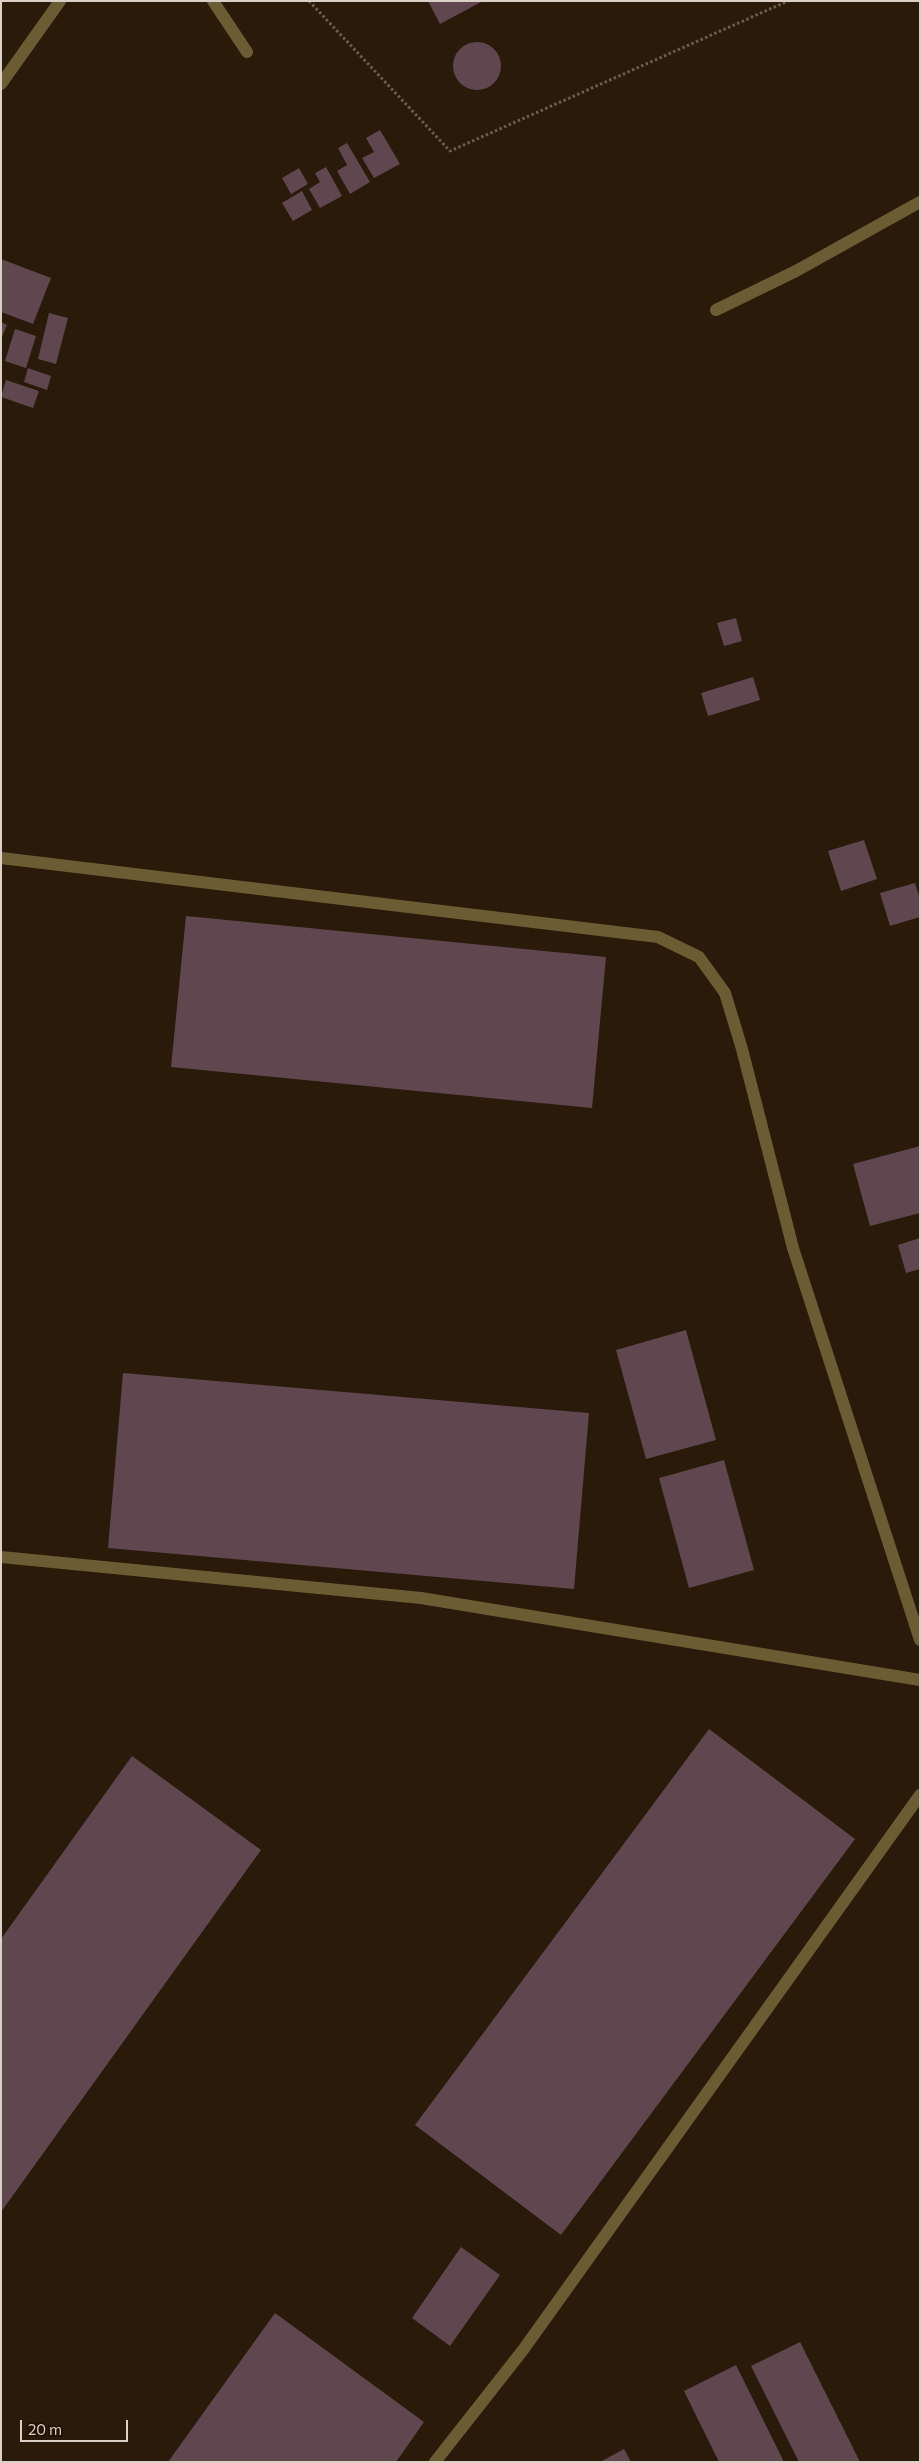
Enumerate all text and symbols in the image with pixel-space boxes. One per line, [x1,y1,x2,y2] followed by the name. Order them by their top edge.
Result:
[22,2410,130,2442] scale bar
[28,2420,62,2438] text: 20 m

